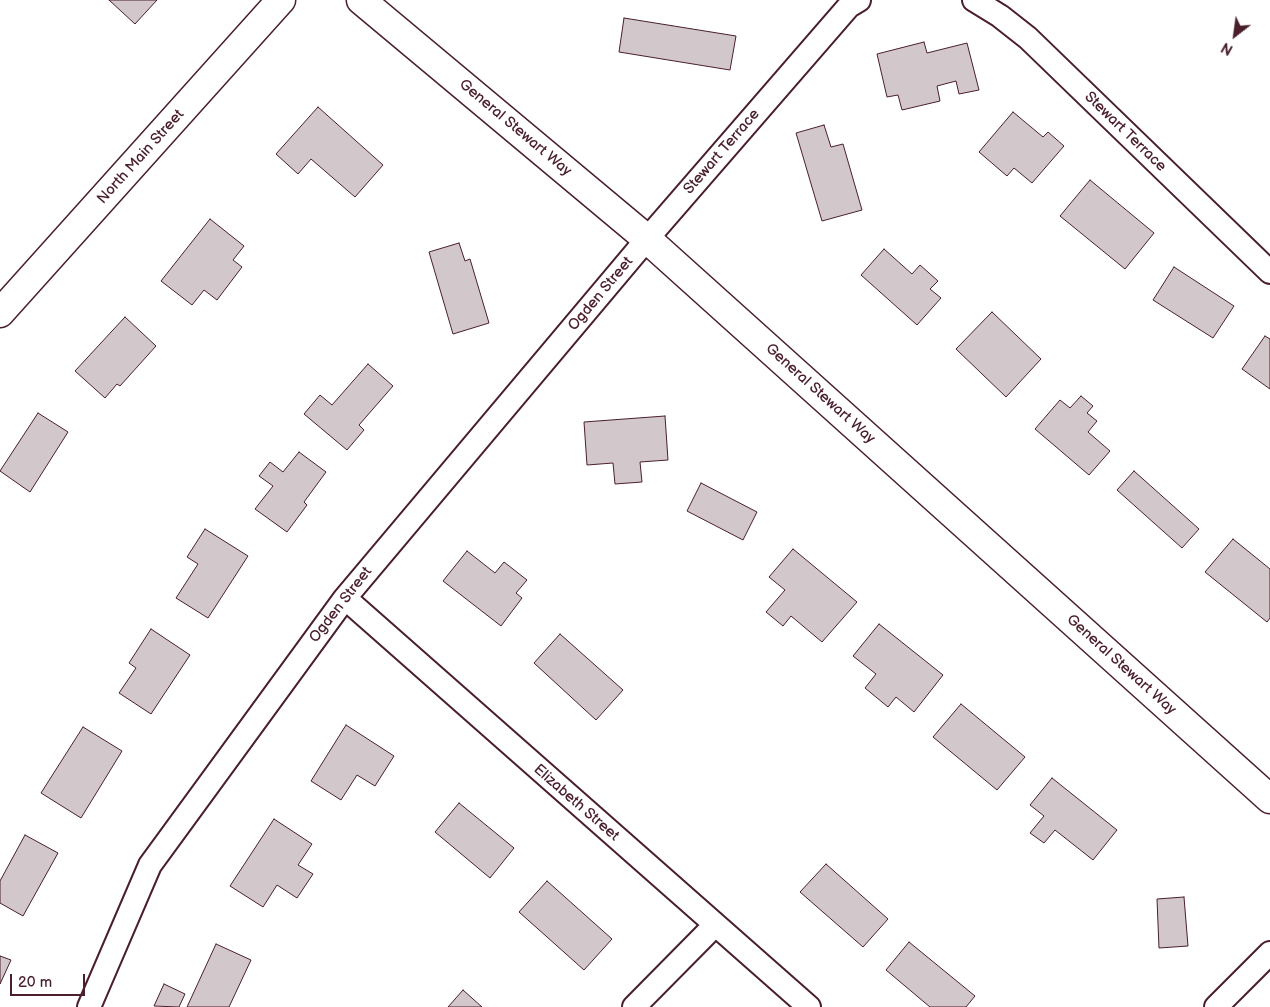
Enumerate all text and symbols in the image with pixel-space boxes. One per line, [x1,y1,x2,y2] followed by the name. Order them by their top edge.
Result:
[1210,10,1260,60] north arrow
[1218,38,1236,58] text: N
[455,76,575,180] street label: General Stewart Way
[1080,88,1170,176] street label: Stewart Terrace
[94,106,188,208] street label: North Main Street
[680,106,764,198] street label: Stewart Terrace
[565,253,637,335] street label: Ogden Street
[761,340,879,448] street label: General Stewart Way
[306,564,376,646] street label: Ogden Street
[1062,611,1180,719] street label: General Stewart Way
[529,761,623,845] street label: Elizabeth Street
[12,964,88,996] scale bar
[18,973,52,992] text: 20 m

